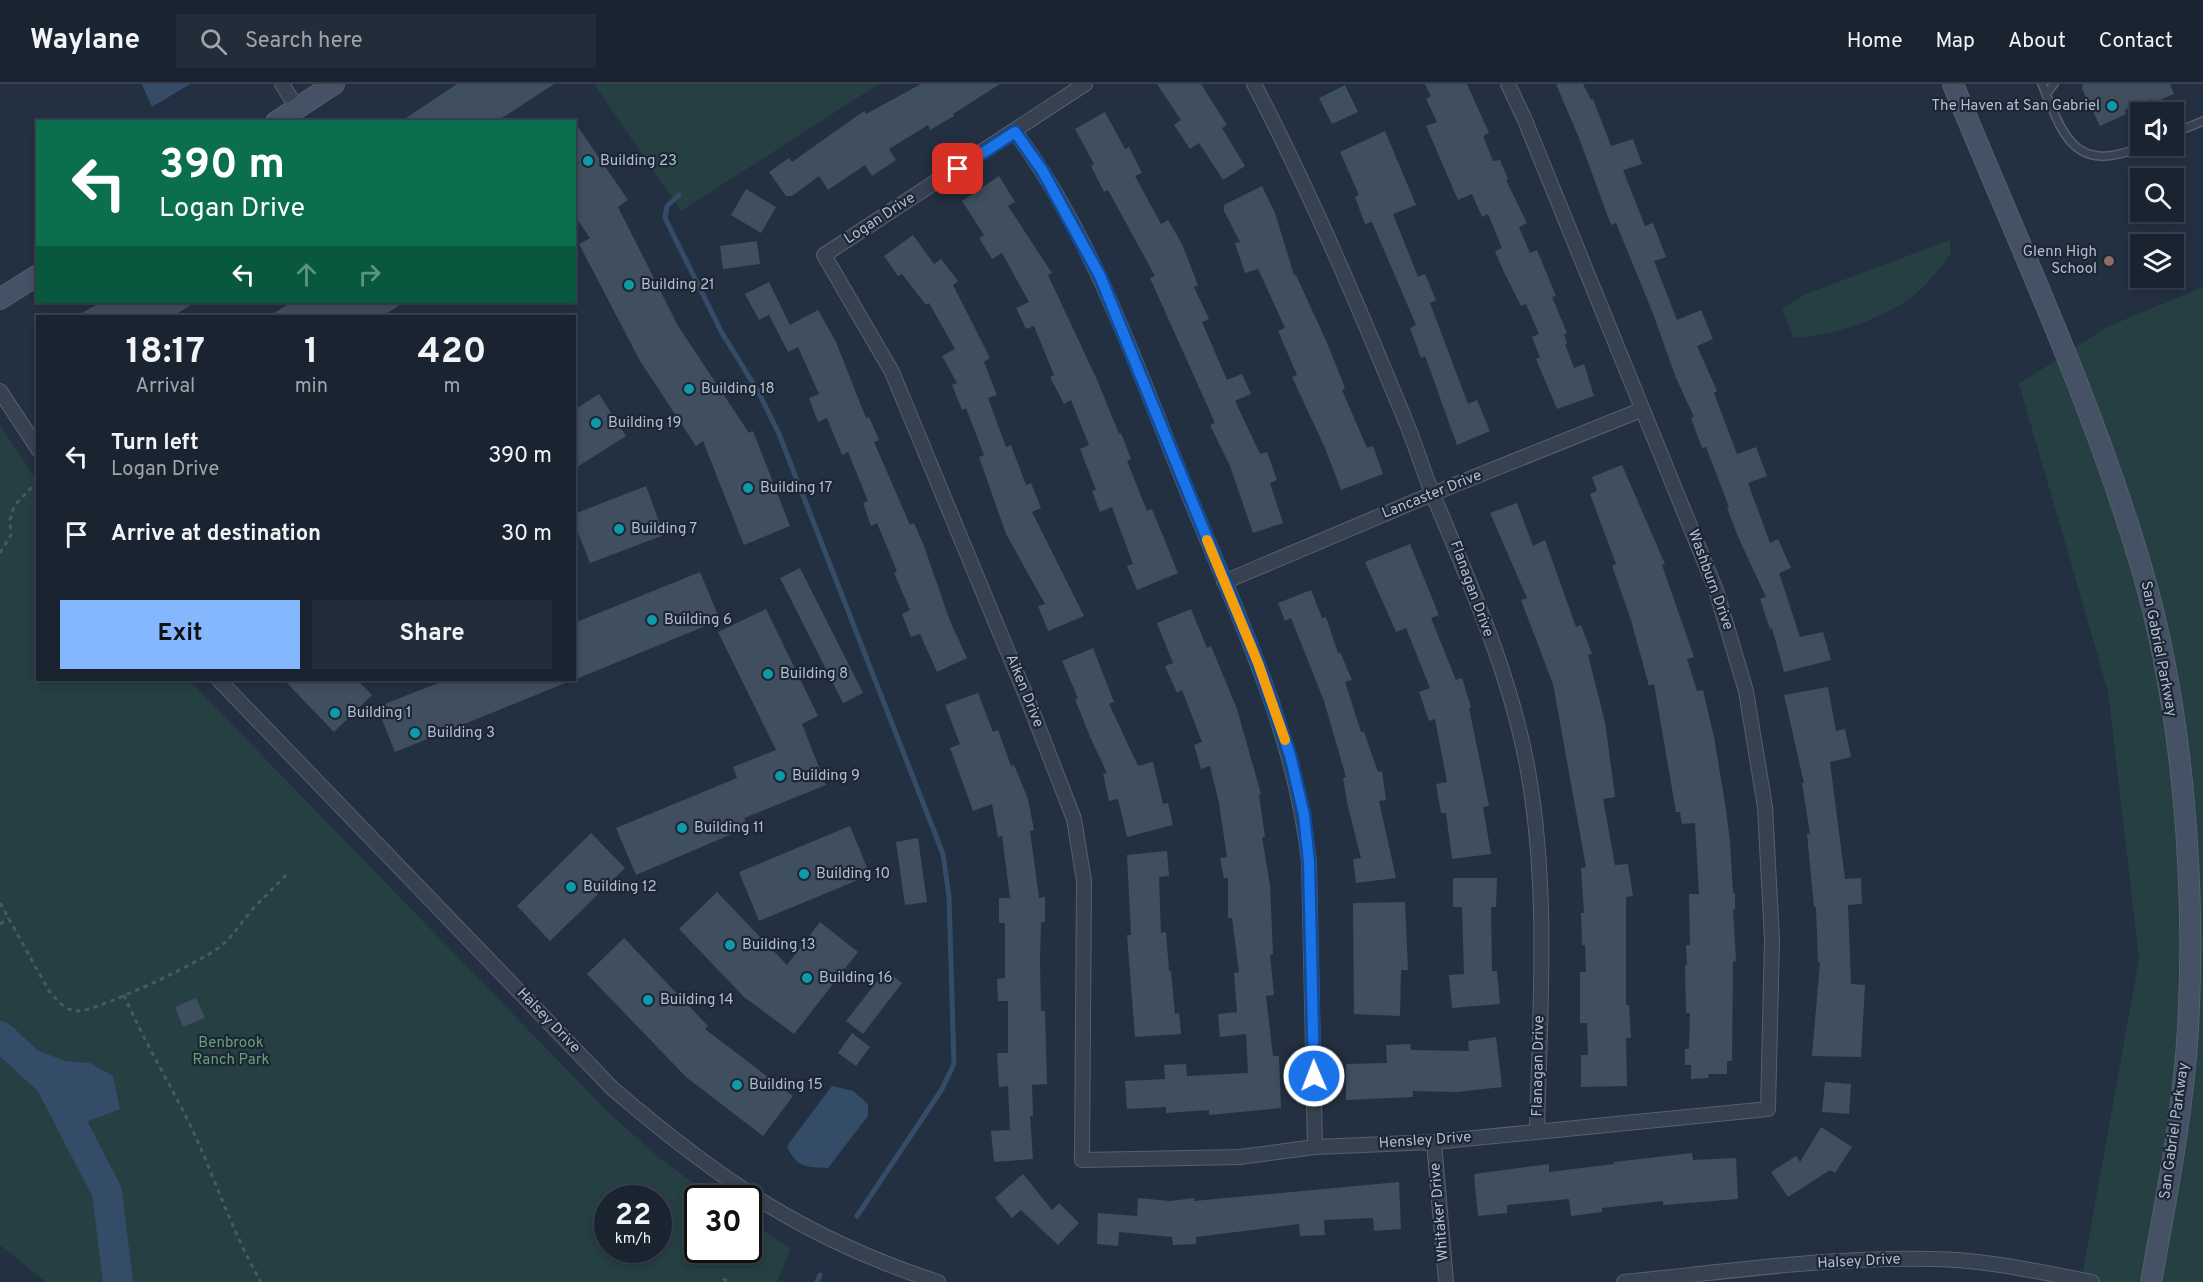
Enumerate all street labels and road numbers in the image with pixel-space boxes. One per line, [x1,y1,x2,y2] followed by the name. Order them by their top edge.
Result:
[841,189,919,249] street label: Logan Drive
[1379,466,1485,524] street label: Lancaster Drive
[1683,527,1737,633] street label: Washburn Drive
[1445,538,1497,640] street label: Flanagan Drive
[2136,580,2180,719] street label: San Gabriel Parkway
[1001,652,1047,730] street label: Aiken Drive
[512,984,584,1058] street label: Halsey Drive
[1529,1015,1549,1117] street label: Flanagan Drive
[2156,1061,2194,1201] street label: San Gabriel Parkway
[1378,1128,1472,1154] street label: Hensley Drive
[1426,1162,1454,1262] street label: Whitaker Drive
[1817,1250,1901,1274] street label: Halsey Drive

